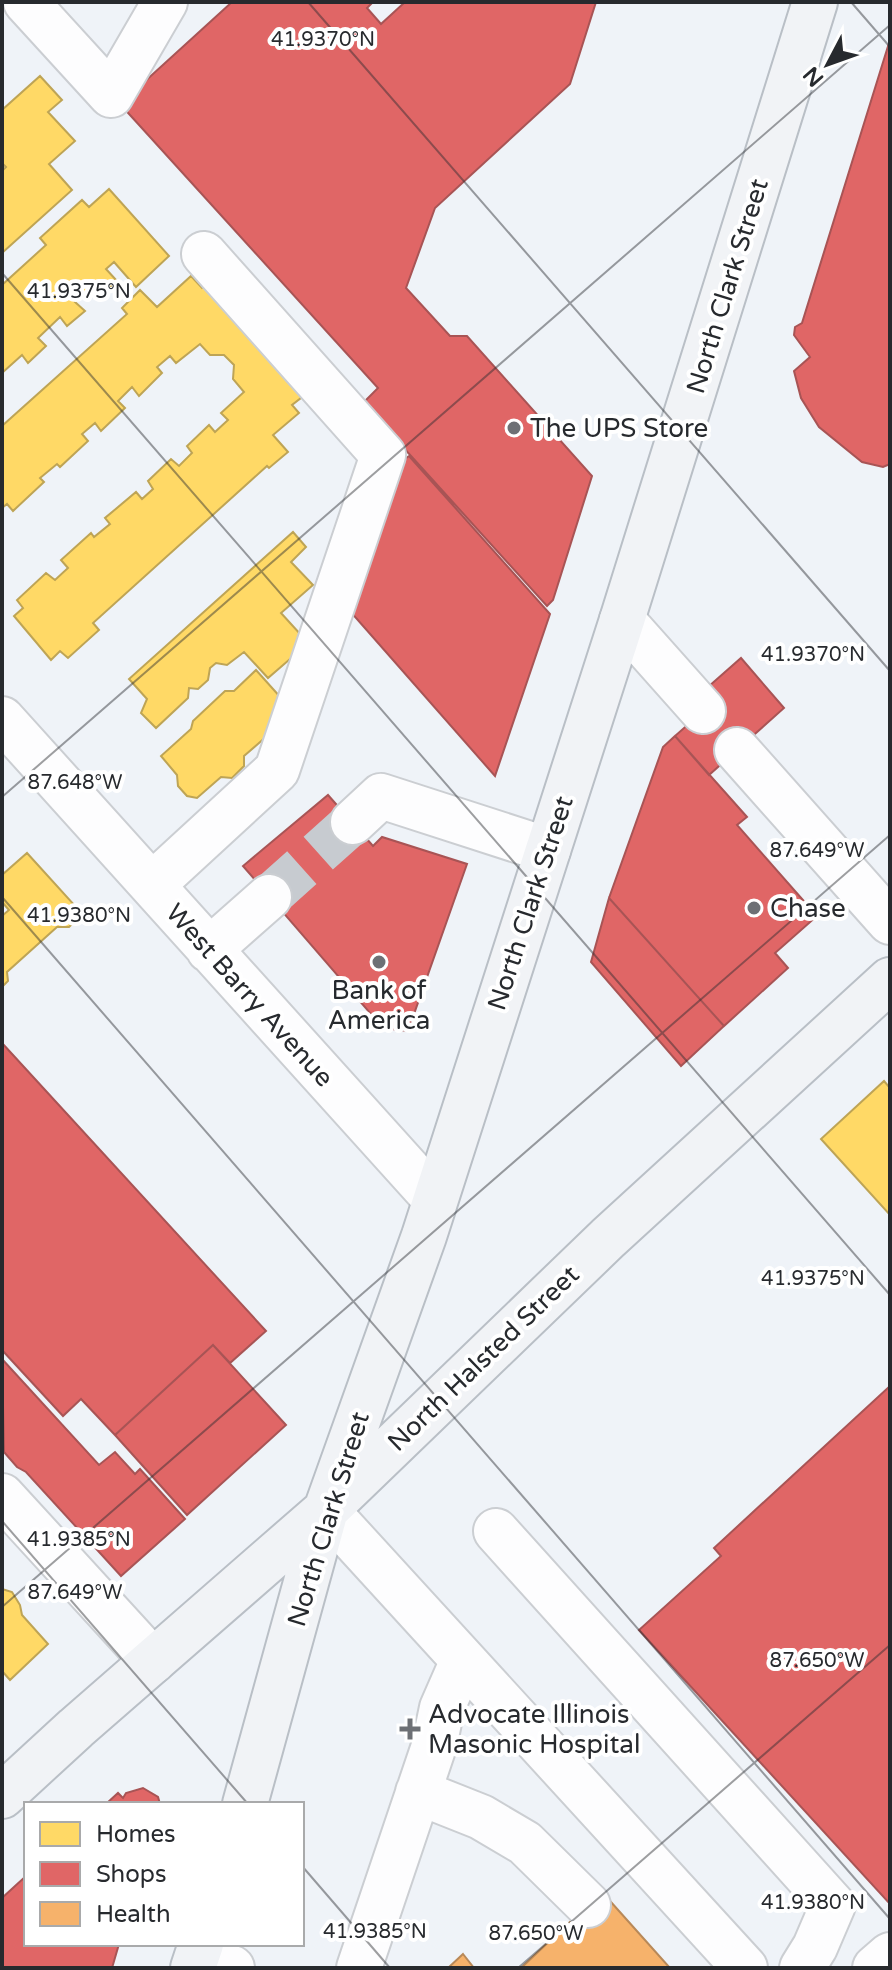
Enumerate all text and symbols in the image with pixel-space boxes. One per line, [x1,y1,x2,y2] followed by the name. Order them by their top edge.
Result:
[788,24,868,104] north arrow
[271,28,375,52] text: 41.9370°N
[798,61,829,92] text: N
[680,175,775,397] street label: North Clark Street
[27,280,131,304] text: 41.9375°N
[530,413,708,444] place label: The UPS Store
[505,419,523,437] marker: The UPS Store
[761,643,865,667] text: 41.9370°N
[28,771,122,795] text: 87.648°W
[481,792,580,1014] street label: North Clark Street
[770,839,864,863] text: 87.649°W
[770,893,846,924] place label: Chase
[159,898,340,1093] street label: West Barry Avenue
[745,899,763,917] marker: Chase
[27,904,131,928] text: 41.9380°N
[370,953,388,971] marker: Bank of America
[328,975,430,1036] place label: Bank of America
[381,1259,585,1458] street label: North Halsted Street
[761,1267,865,1291] text: 41.9375°N
[281,1408,376,1630] street label: North Clark Street
[27,1528,131,1552] text: 41.9385°N
[28,1581,122,1605] text: 87.649°W
[770,1649,864,1673] text: 87.650°W
[428,1699,640,1760] place label: Advocate Illinois Masonic Hospital
[399,1718,421,1740] marker: Advocate Illinois Masonic Hospital
[24,1802,304,1946] legend
[96,1820,176,1849] text: Homes
[96,1860,166,1889] text: Shops
[761,1891,865,1915] text: 41.9380°N
[96,1900,171,1929] text: Health
[323,1920,427,1944] text: 41.9385°N
[489,1922,583,1946] text: 87.650°W

